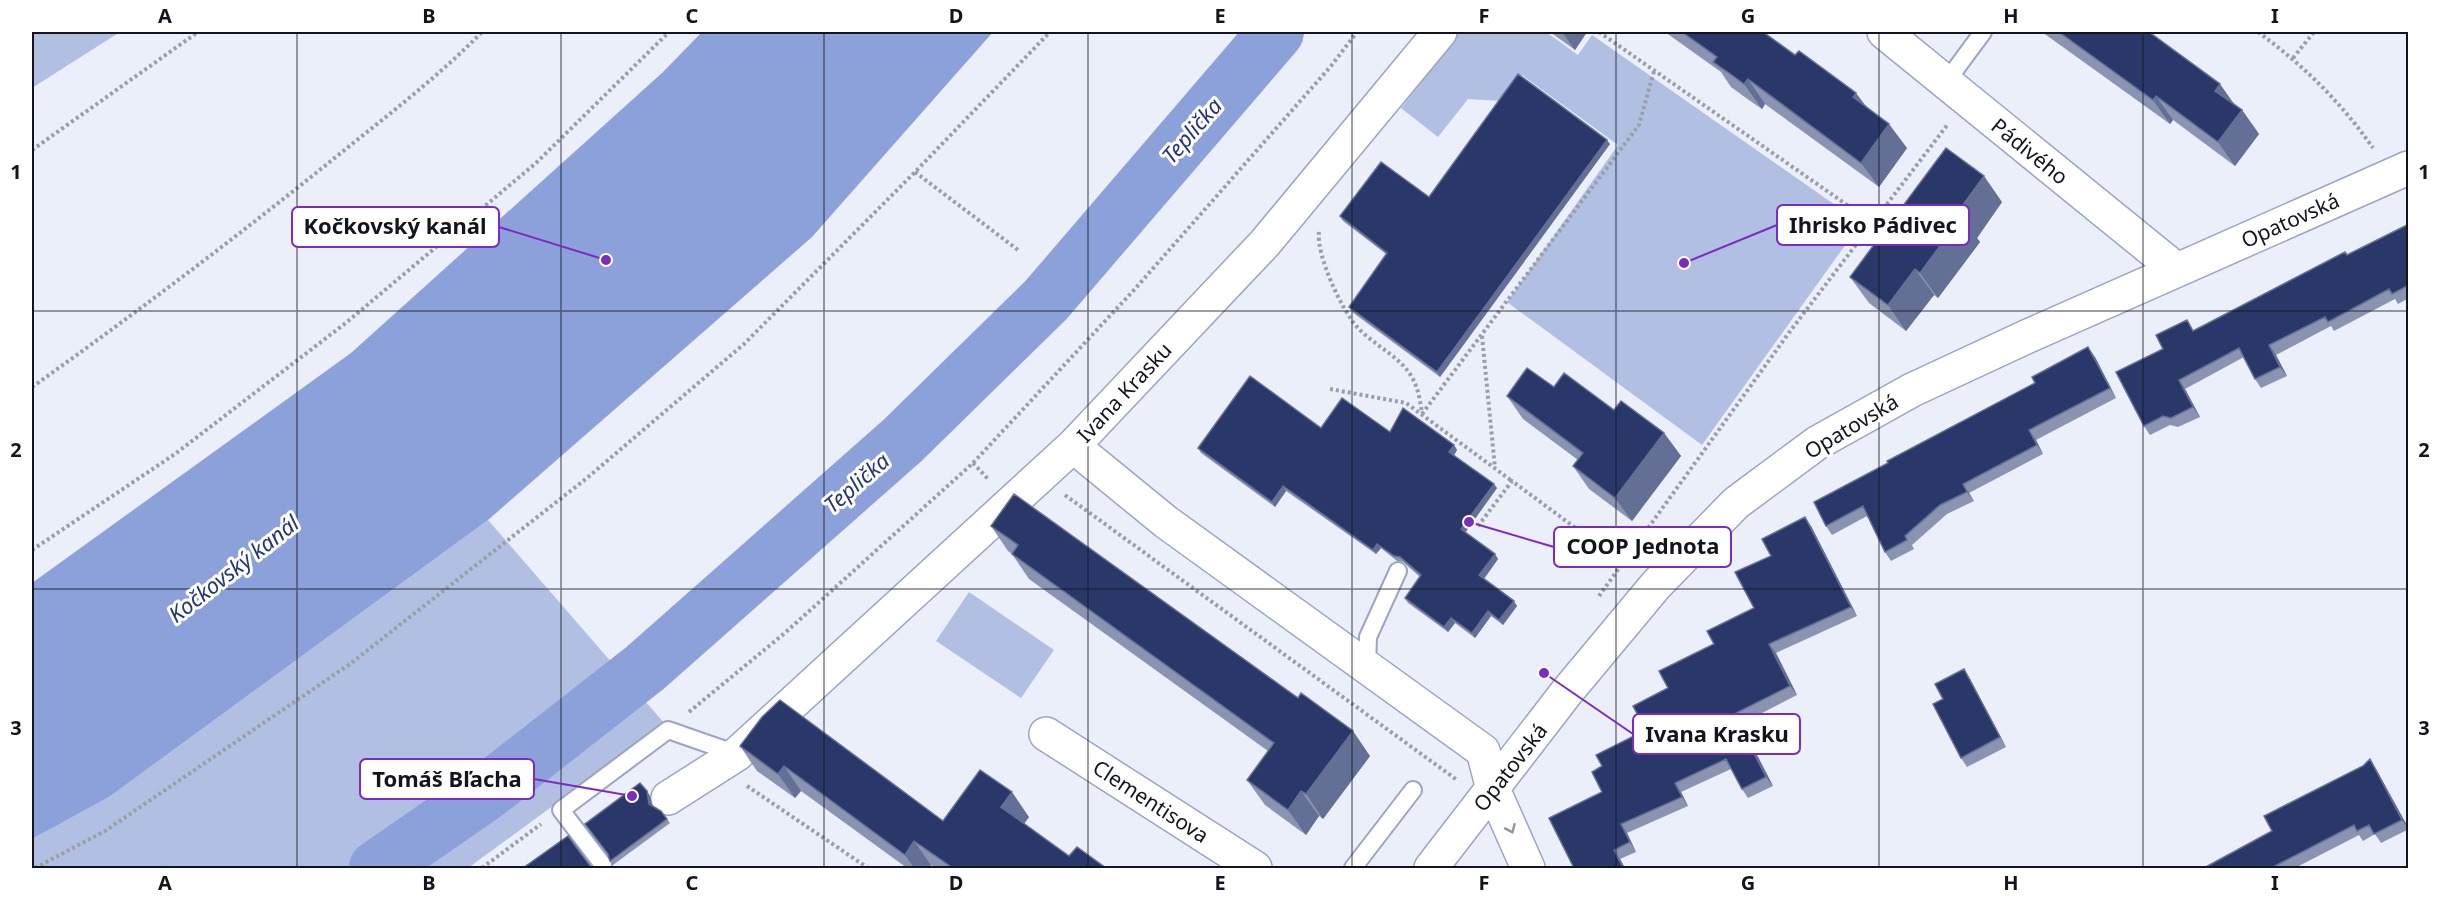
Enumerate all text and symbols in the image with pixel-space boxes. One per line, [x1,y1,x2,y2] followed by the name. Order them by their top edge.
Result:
[158,2,172,29] text: A
[422,2,436,29] text: B
[686,2,699,29] text: C
[949,2,963,29] text: D
[1214,2,1226,29] text: E
[1479,2,1489,29] text: F
[1741,2,1755,29] text: G
[2003,2,2019,29] text: H
[2271,2,2279,29] text: I
[1154,90,1228,169] water label: Teplička
[1986,111,2074,191] street label: Pádivého
[10,158,22,185] text: 1
[2418,158,2430,185] text: 1
[2236,186,2344,254] street label: Opatovská
[1777,205,1969,245] callout: Ihrisko Pádivec
[292,207,499,247] callout: Kočkovský kanál
[1789,209,1957,239] text: Ihrisko Pádivec
[303,210,487,240] text: Kočkovský kanál
[1070,336,1178,448] street label: Ivana Krasku
[1799,387,1903,465] street label: Opatovská
[10,436,22,463] text: 2
[2418,436,2430,463] text: 2
[817,445,896,519] water label: Teplička
[161,507,306,628] water label: Kočkovský kanál
[1554,527,1731,567] callout: COOP Jednota
[1567,530,1719,560] text: COOP Jednota
[10,714,22,741] text: 3
[1633,714,1800,754] callout: Ivana Krasku
[2418,714,2430,741] text: 3
[1467,717,1553,817] street label: Opatovská
[1645,718,1789,748] text: Ivana Krasku
[1088,753,1214,849] street label: Clementisova
[360,759,534,799] callout: Tomáš Bľacha
[372,763,522,793] text: Tomáš Bľacha
[1504,822,1516,833] one-way arrow
[158,869,172,896] text: A
[422,869,436,896] text: B
[686,869,699,896] text: C
[949,869,963,896] text: D
[1214,869,1226,896] text: E
[1479,869,1489,896] text: F
[1741,869,1755,896] text: G
[2003,869,2019,896] text: H
[2271,869,2279,896] text: I

